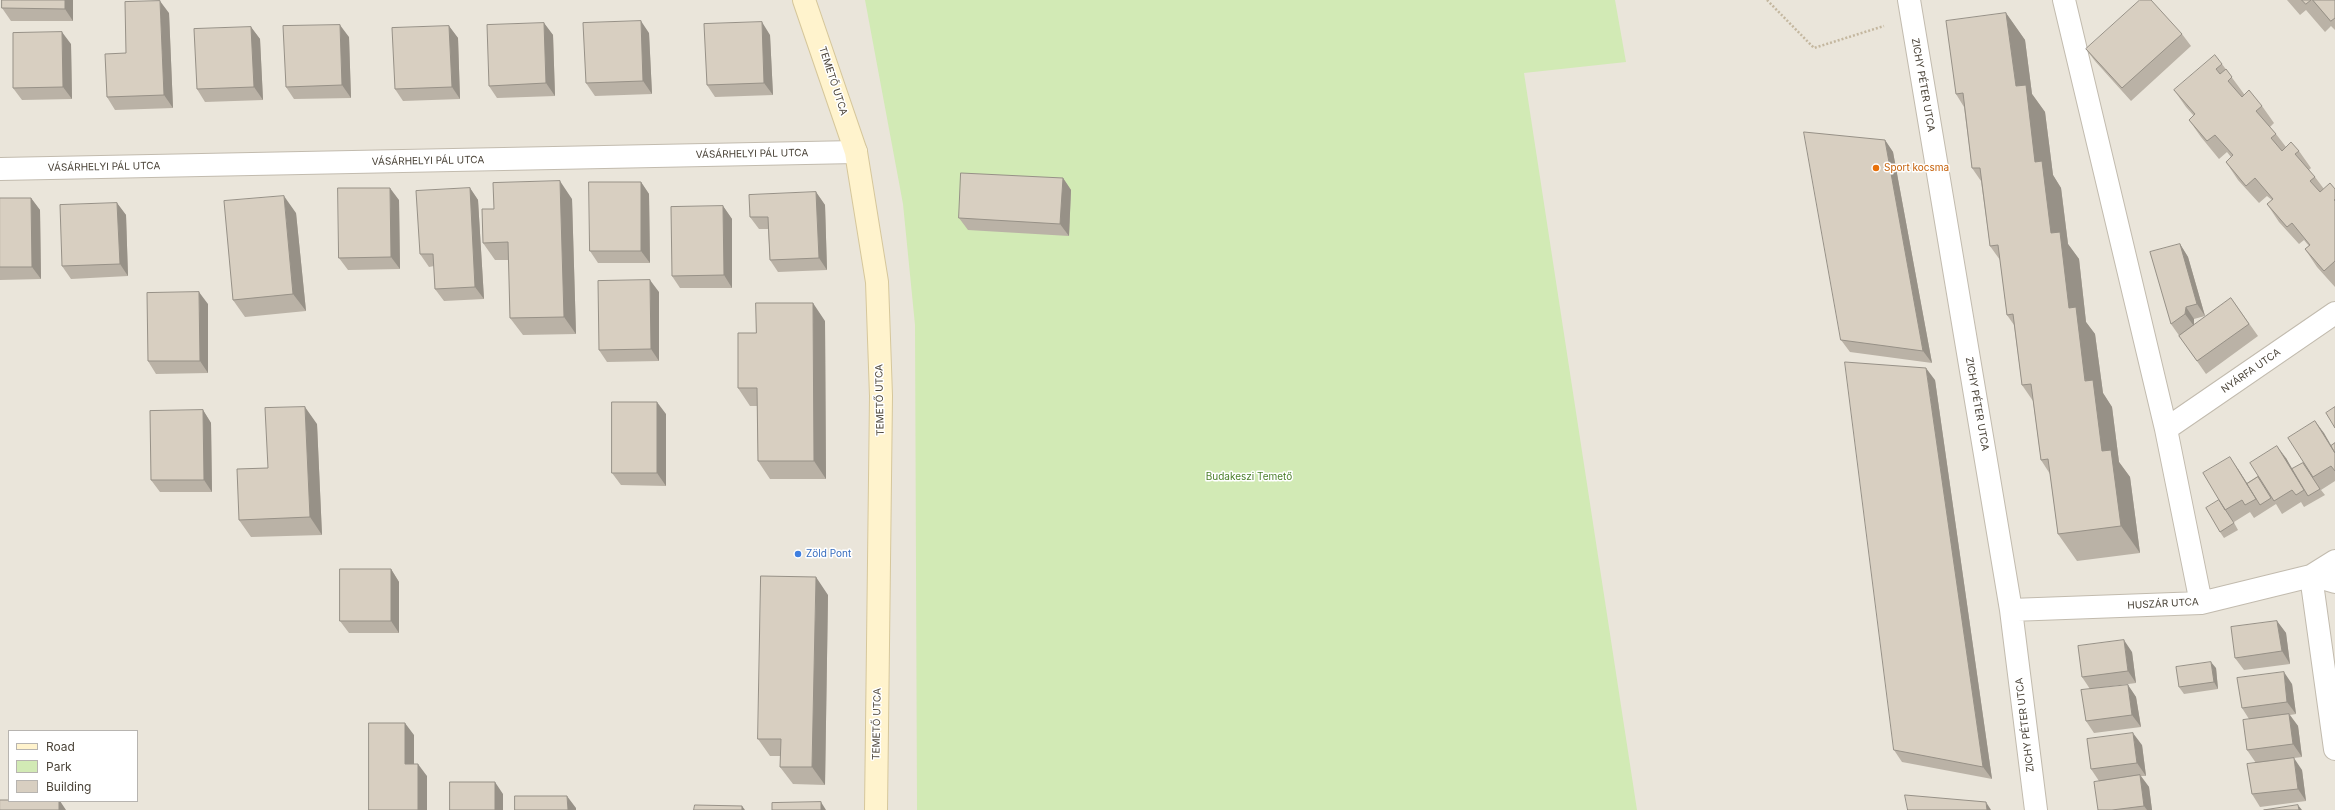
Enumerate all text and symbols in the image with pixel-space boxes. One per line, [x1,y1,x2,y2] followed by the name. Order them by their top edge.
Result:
[1909,37,1937,133] street label: ZICHY PÉTER UTCA
[816,45,850,117] street label: TEMETŐ UTCA
[696,147,808,161] street label: VÁSÁRHELYI PÁL UTCA
[372,154,484,168] street label: VÁSÁRHELYI PÁL UTCA
[48,160,160,174] street label: VÁSÁRHELYI PÁL UTCA
[1884,162,1949,174] place label: Sport kocsma
[1871,163,1881,173] marker: Sport kocsma
[2219,346,2283,396] street label: NYÁRFA UTCA
[1963,356,1991,452] street label: ZICHY PÉTER UTCA
[873,364,887,436] street label: TEMETŐ UTCA
[1206,471,1292,483] park label: Budakeszi Temető
[806,548,851,560] place label: Zöld Pont
[793,549,803,559] marker: Zöld Pont
[2127,596,2199,612] street label: HUSZÁR UTCA
[2013,677,2037,773] street label: ZICHY PÉTER UTCA
[870,688,884,760] street label: TEMETŐ UTCA
[8,730,138,802] legend
[46,739,75,754] text: Road
[46,759,72,774] text: Park
[46,779,91,794] text: Building

